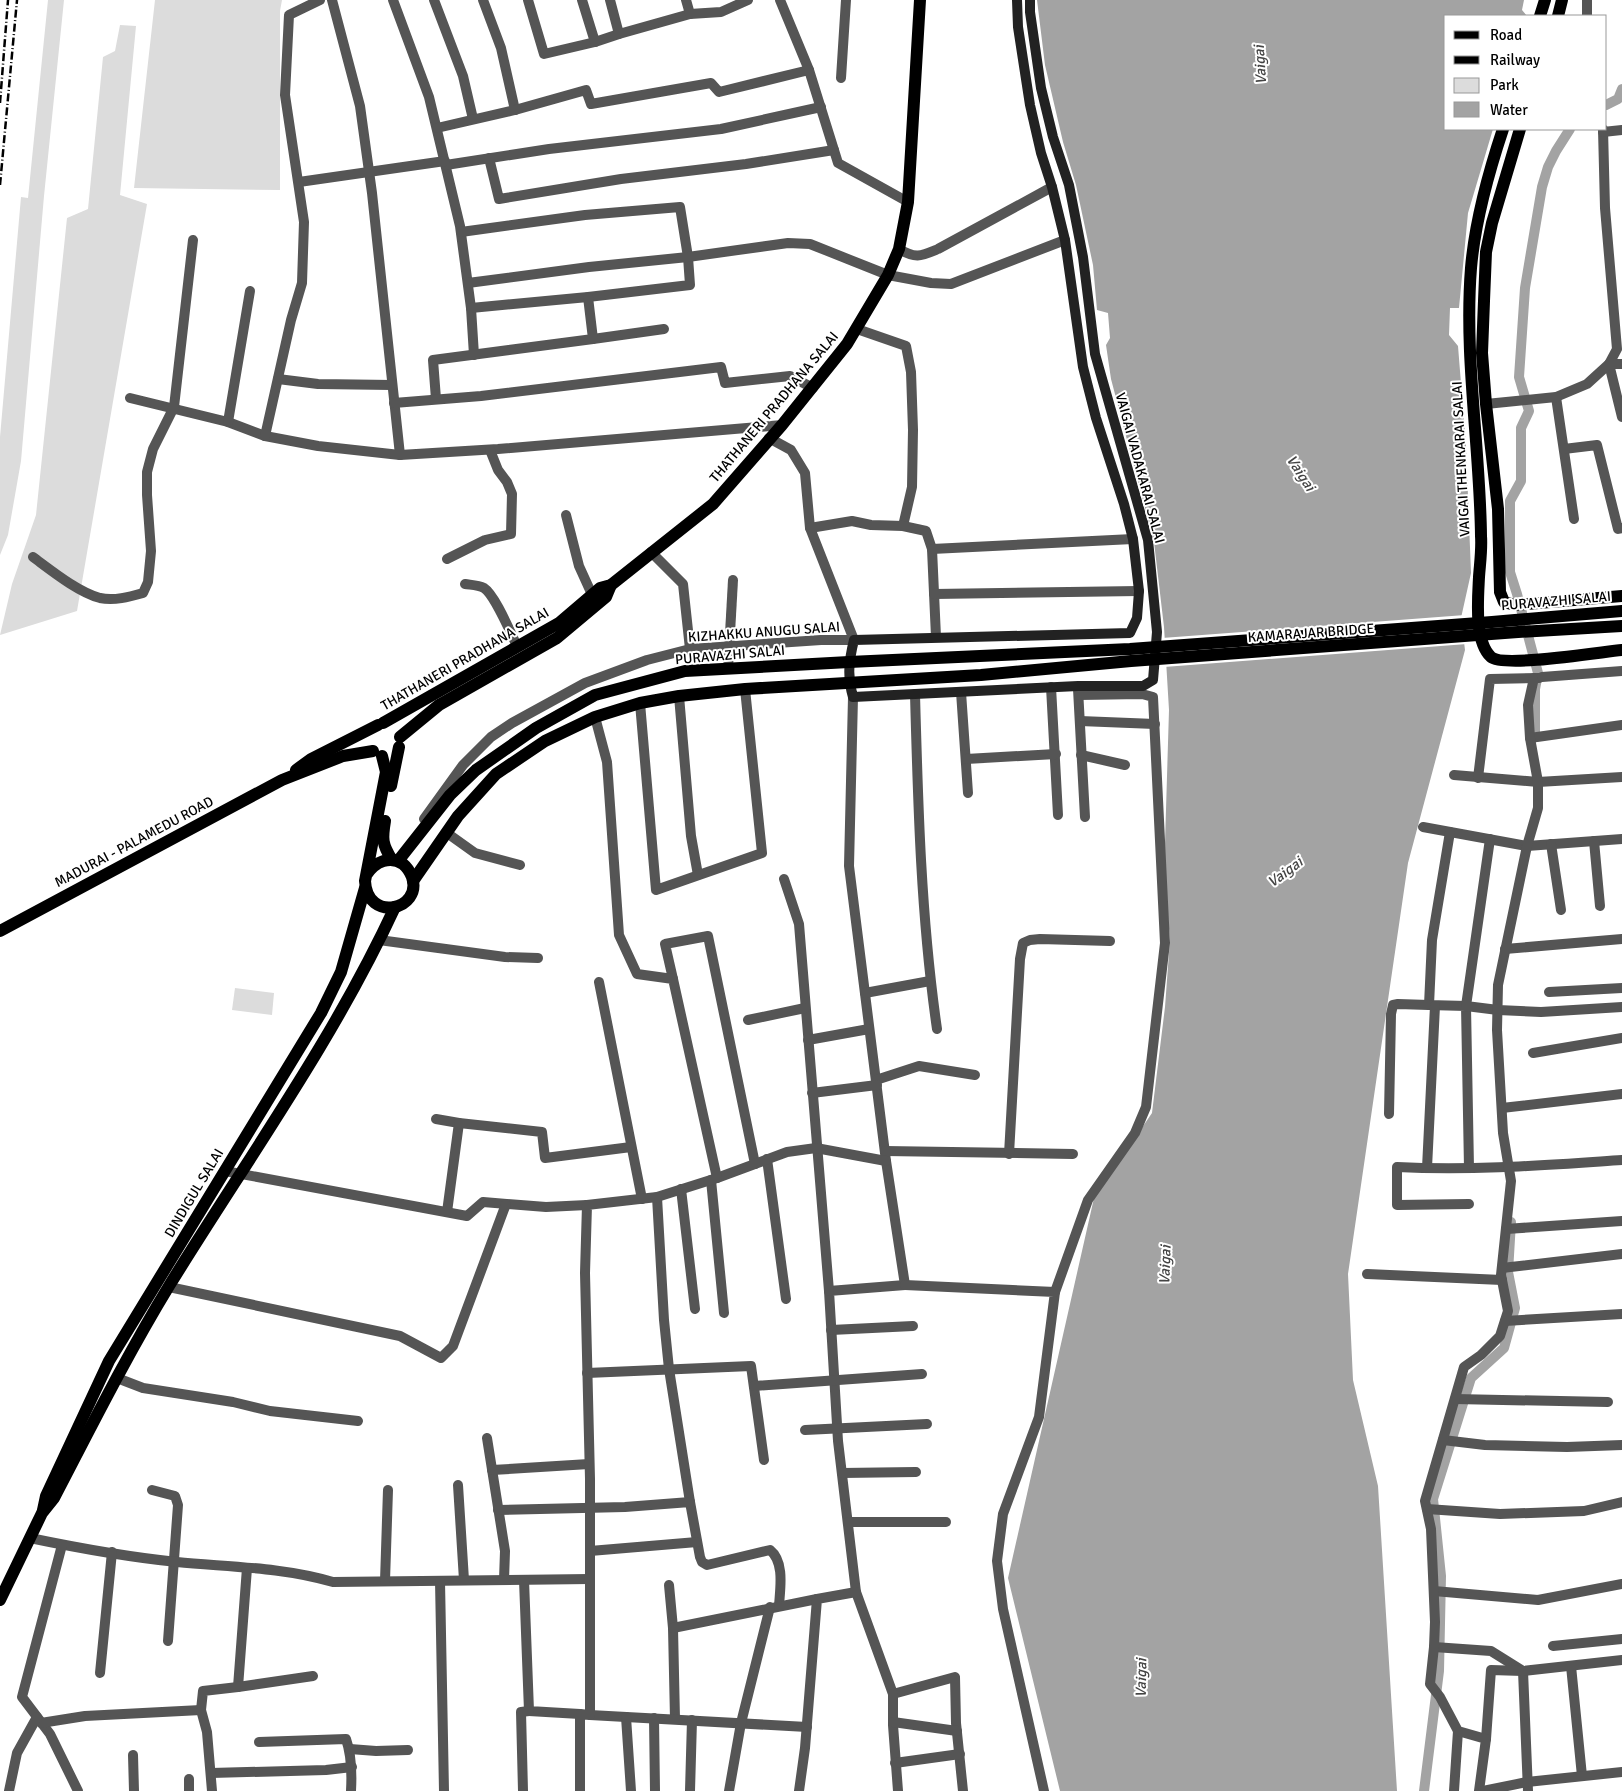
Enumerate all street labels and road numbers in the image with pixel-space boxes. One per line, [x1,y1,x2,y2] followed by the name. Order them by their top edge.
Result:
[706,328,842,486] street label: THATHANERI PRADHANA SALAI
[1448,381,1474,537] street label: VAIGAI THENKARAI SALAI
[1112,391,1168,545] street label: VAIGAI VADAKARAI SALAI
[1500,588,1612,614] street label: PURAVAZHI SALAI
[378,604,552,714] street label: THATHANERI PRADHANA SALAI
[687,618,841,646] street label: KIZHAKKU ANUGU SALAI
[1247,620,1375,646] street label: KAMARAJAR BRIDGE
[674,642,786,668] street label: PURAVAZHI SALAI
[52,793,216,891] street label: MADURAI - PALAMEDU ROAD
[161,1145,227,1241] street label: DINDIGUL SALAI

